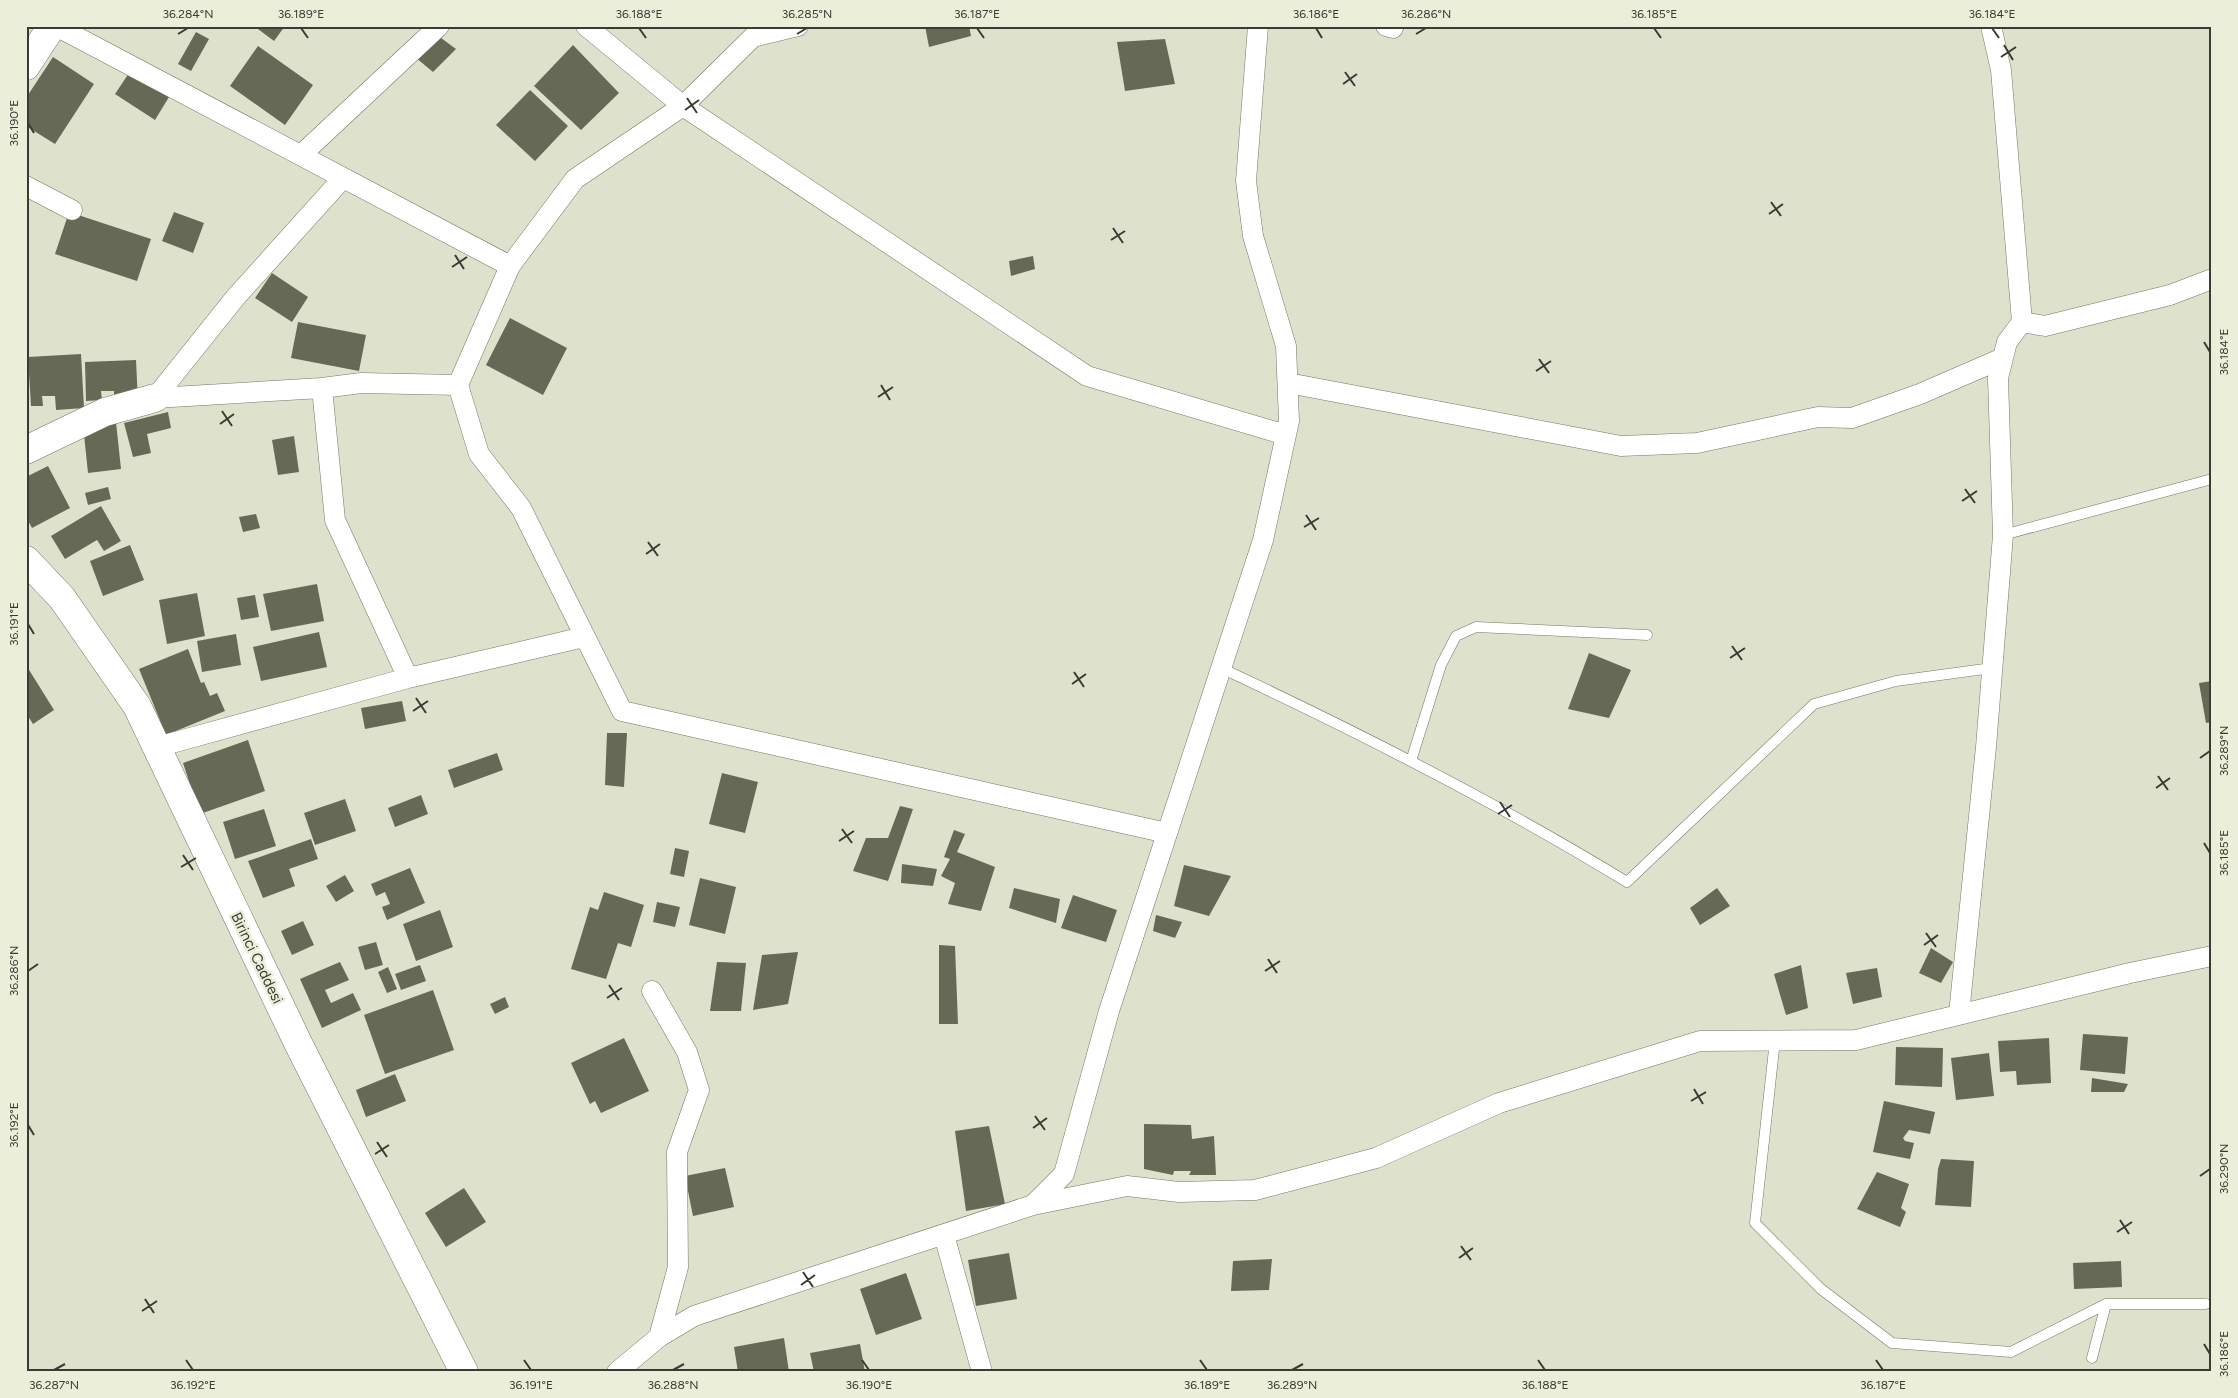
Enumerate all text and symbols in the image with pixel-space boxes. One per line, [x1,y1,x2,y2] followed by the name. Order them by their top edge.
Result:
[162,7,214,21] text: 36.284°N
[278,7,324,21] text: 36.189°E
[615,7,663,21] text: 36.188°E
[782,7,832,21] text: 36.285°N
[954,7,1000,21] text: 36.187°E
[1293,7,1339,21] text: 36.186°E
[1401,7,1451,21] text: 36.286°N
[1631,7,1677,21] text: 36.185°E
[1968,7,2016,21] text: 36.184°E
[7,100,21,146] text: 36.190°E
[2217,328,2231,376] text: 36.184°E
[7,602,21,646] text: 36.191°E
[2217,726,2231,776] text: 36.289°N
[2217,830,2231,876] text: 36.185°E
[227,909,287,1007] street label: Birinci Caddesi
[7,946,21,996] text: 36.286°N
[7,1102,21,1148] text: 36.192°E
[2217,1144,2231,1194] text: 36.290°N
[2217,1331,2231,1377] text: 36.186°E
[29,1378,79,1392] text: 36.287°N
[170,1378,216,1392] text: 36.192°E
[509,1378,553,1392] text: 36.191°E
[648,1378,698,1392] text: 36.288°N
[846,1378,892,1392] text: 36.190°E
[1184,1378,1230,1392] text: 36.189°E
[1267,1378,1317,1392] text: 36.289°N
[1521,1378,1569,1392] text: 36.188°E
[1860,1378,1906,1392] text: 36.187°E

